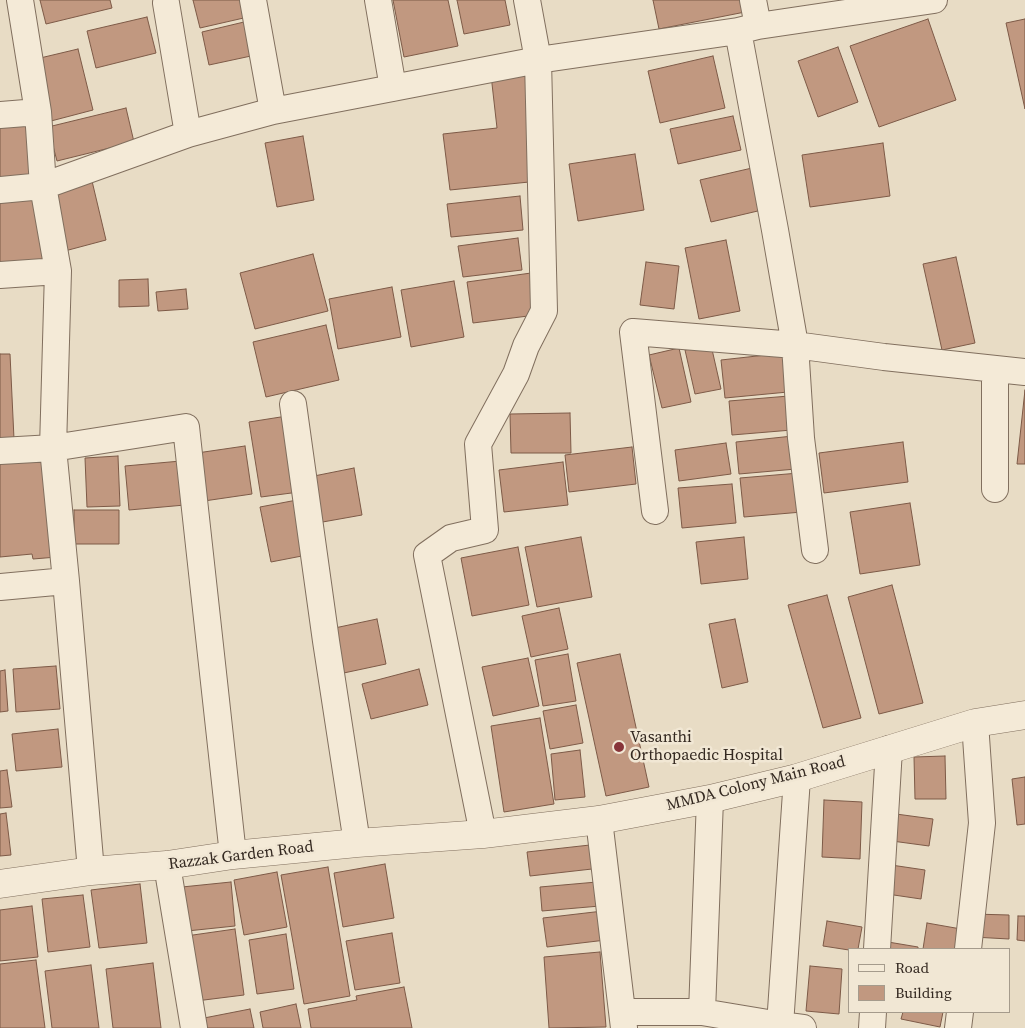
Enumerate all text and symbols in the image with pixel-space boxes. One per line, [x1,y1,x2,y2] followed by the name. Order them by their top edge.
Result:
[630,728,783,766] place label: Vasanthi Orthopaedic Hospital
[612,740,626,754] marker: Vasanthi Orthopaedic Hospital
[665,752,847,816] street label: MMDA Colony Main Road
[167,838,315,874] street label: Razzak Garden Road
[848,948,1010,1013] legend
[895,957,929,978] text: Road
[895,982,952,1003] text: Building

